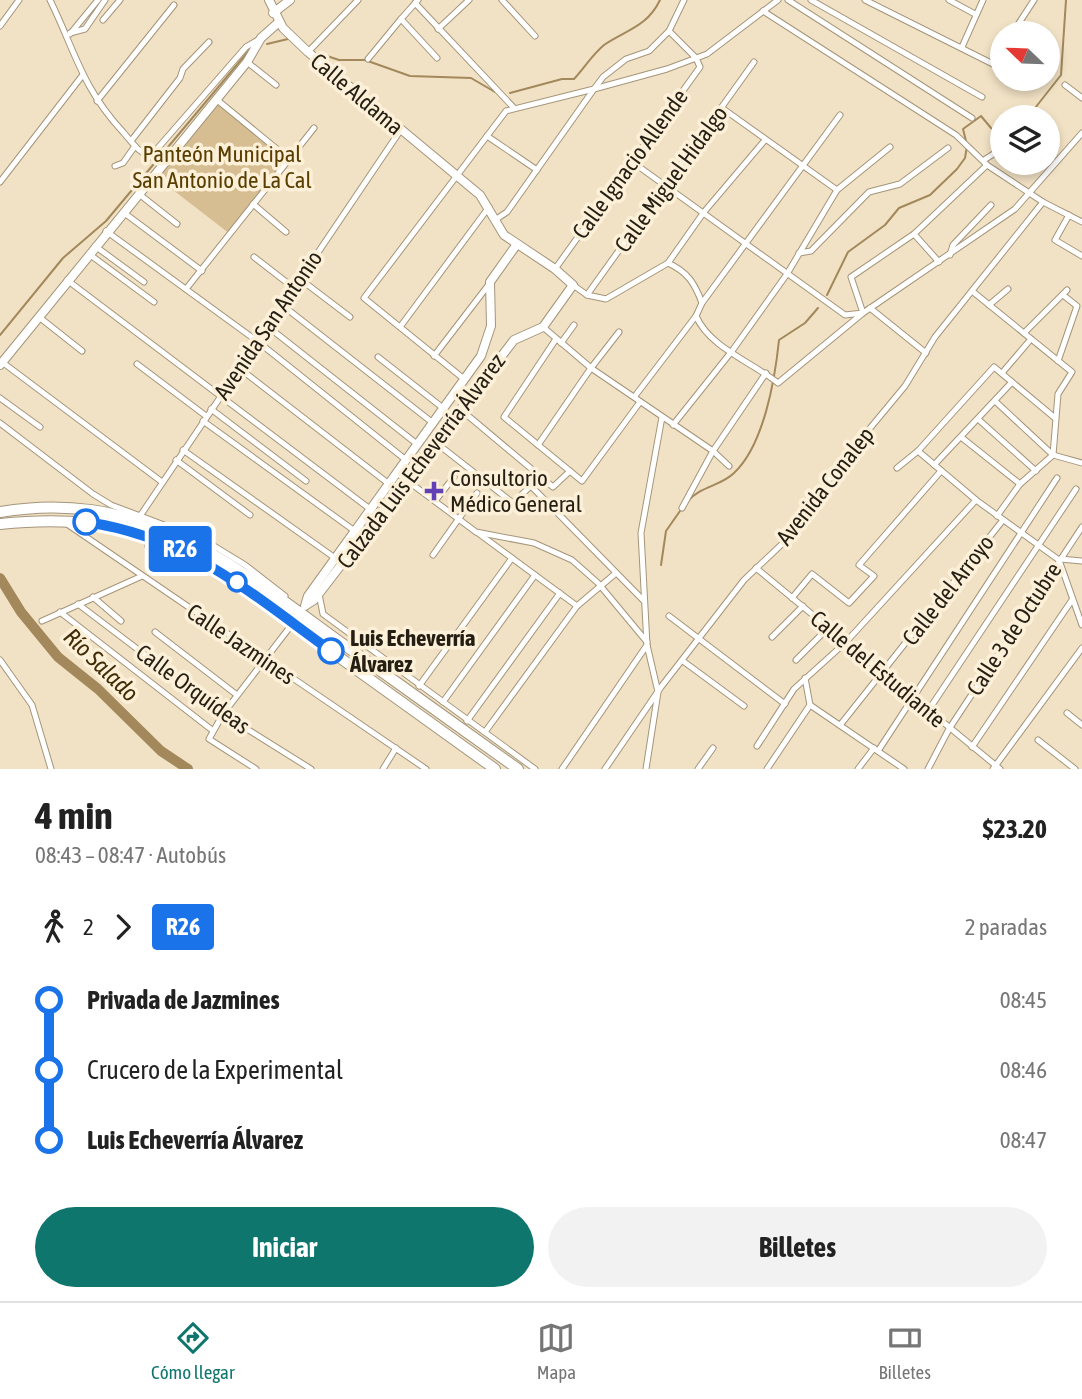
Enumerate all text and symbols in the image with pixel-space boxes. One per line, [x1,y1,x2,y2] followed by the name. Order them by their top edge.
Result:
[990,21,1060,91] north arrow
[990,21,1060,175] map controls
[306,48,408,140] street label: Calle Aldama
[567,84,693,244] street label: Calle Ignacio Allende
[609,101,733,257] street label: Calle Miguel Hidalgo
[990,105,1060,175] button: layers
[132,141,312,193] park label: Panteón Municipal San Antonio de La Cal
[209,246,327,404] street label: Avenida San Antonio
[332,349,510,573] street label: Calzada Luis Echeverría Álvarez
[771,422,879,550] street label: Avenida Conalep
[450,465,582,517] place label: Consultorio Médico General
[424,481,444,501] marker: Consultorio Médico General
[73,509,99,535] unlabelled marker
[140,526,220,572] line badge: R26
[897,530,999,650] street label: Calle del Arroyo
[163,535,197,562] text: R26
[961,558,1067,700] street label: Calle 3 de Octubre
[227,572,247,592] unlabelled marker
[182,598,300,690] street label: Calle Jazmines
[805,605,951,733] street label: Calle del Estudiante
[58,623,144,707] water label: Río Salado
[349,625,476,677] place label: Luis Echeverría Álvarez
[318,638,344,664] marker: Luis Echeverría Álvarez
[131,639,255,739] street label: Calle Orquídeas
[35,794,113,837] text: 4 min
[983,814,1047,844] text: $23.20
[35,842,226,868] text: 08:43 – 08:47 · Autobús
[35,908,73,946] icon: walk
[104,908,142,946] icon: forward
[166,913,200,940] text: R26
[83,914,94,940] text: 2
[965,914,1047,940] text: 2 paradas
[87,985,280,1015] text: Privada de Jazmines
[1000,987,1047,1013] text: 08:45
[87,1055,343,1085] text: Crucero de la Experimental
[1000,1057,1047,1083] text: 08:46
[87,1125,303,1155] text: Luis Echeverría Álvarez
[1000,1127,1047,1153] text: 08:47
[35,1207,534,1287] button: Iniciar
[548,1207,1047,1287] button: Billetes
[151,1319,235,1383] tab: Cómo llegar
[537,1319,576,1383] tab: Mapa
[878,1319,931,1383] tab: Billetes

